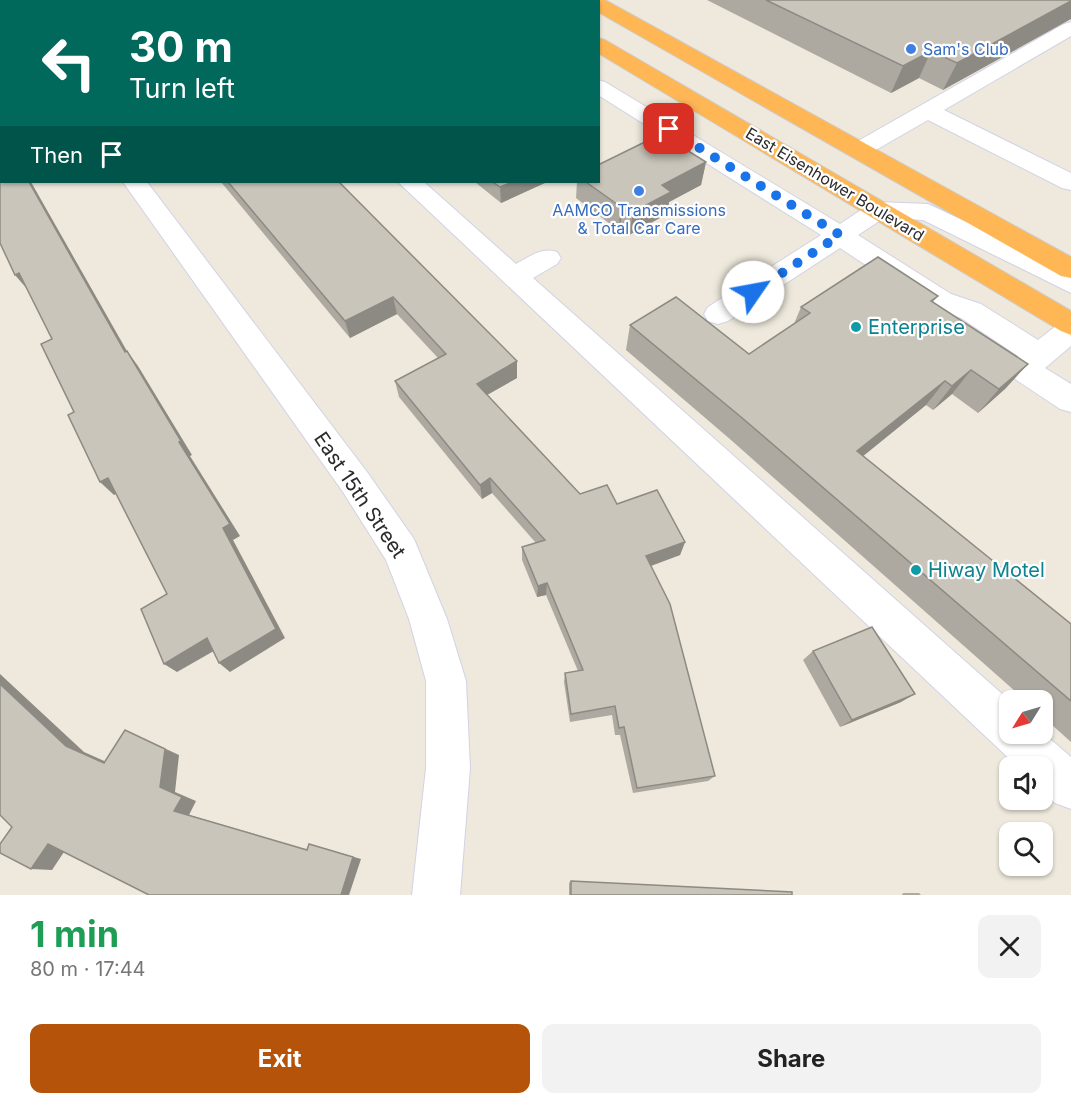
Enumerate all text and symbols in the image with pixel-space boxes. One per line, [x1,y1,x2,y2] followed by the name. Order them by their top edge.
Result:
[129,21,233,72] text: 30 m
[30,24,108,102] icon: left
[923,39,1009,59] place label: Sam's Club
[904,42,918,56] marker: Sam's Club
[129,72,235,105] text: Turn left
[643,103,694,154] pin
[652,112,685,145] icon: arrive
[742,123,928,245] street label: East Eisenhower Boulevard
[95,138,128,171] icon: arrive
[30,142,83,168] text: Then
[632,184,646,198] marker: AAMCO Transmissions & Total Car Care
[552,200,726,238] place label: AAMCO Transmissions & Total Car Care
[721,260,785,324] position arrow
[868,315,965,339] place label: Enterprise
[849,320,863,334] marker: Enterprise
[309,427,411,563] street label: East 15th Street
[928,558,1045,582] place label: Hiway Motel
[909,563,923,577] marker: Hiway Motel
[999,690,1053,744] north arrow
[999,690,1053,876] map controls
[999,756,1053,810] button: sound
[999,822,1053,876] button: search
[30,912,119,956] text: 1 min
[978,915,1041,978] button: close
[30,957,146,981] text: 80 m · 17:44
[30,1024,530,1093] button: Exit
[542,1024,1041,1093] button: Share

